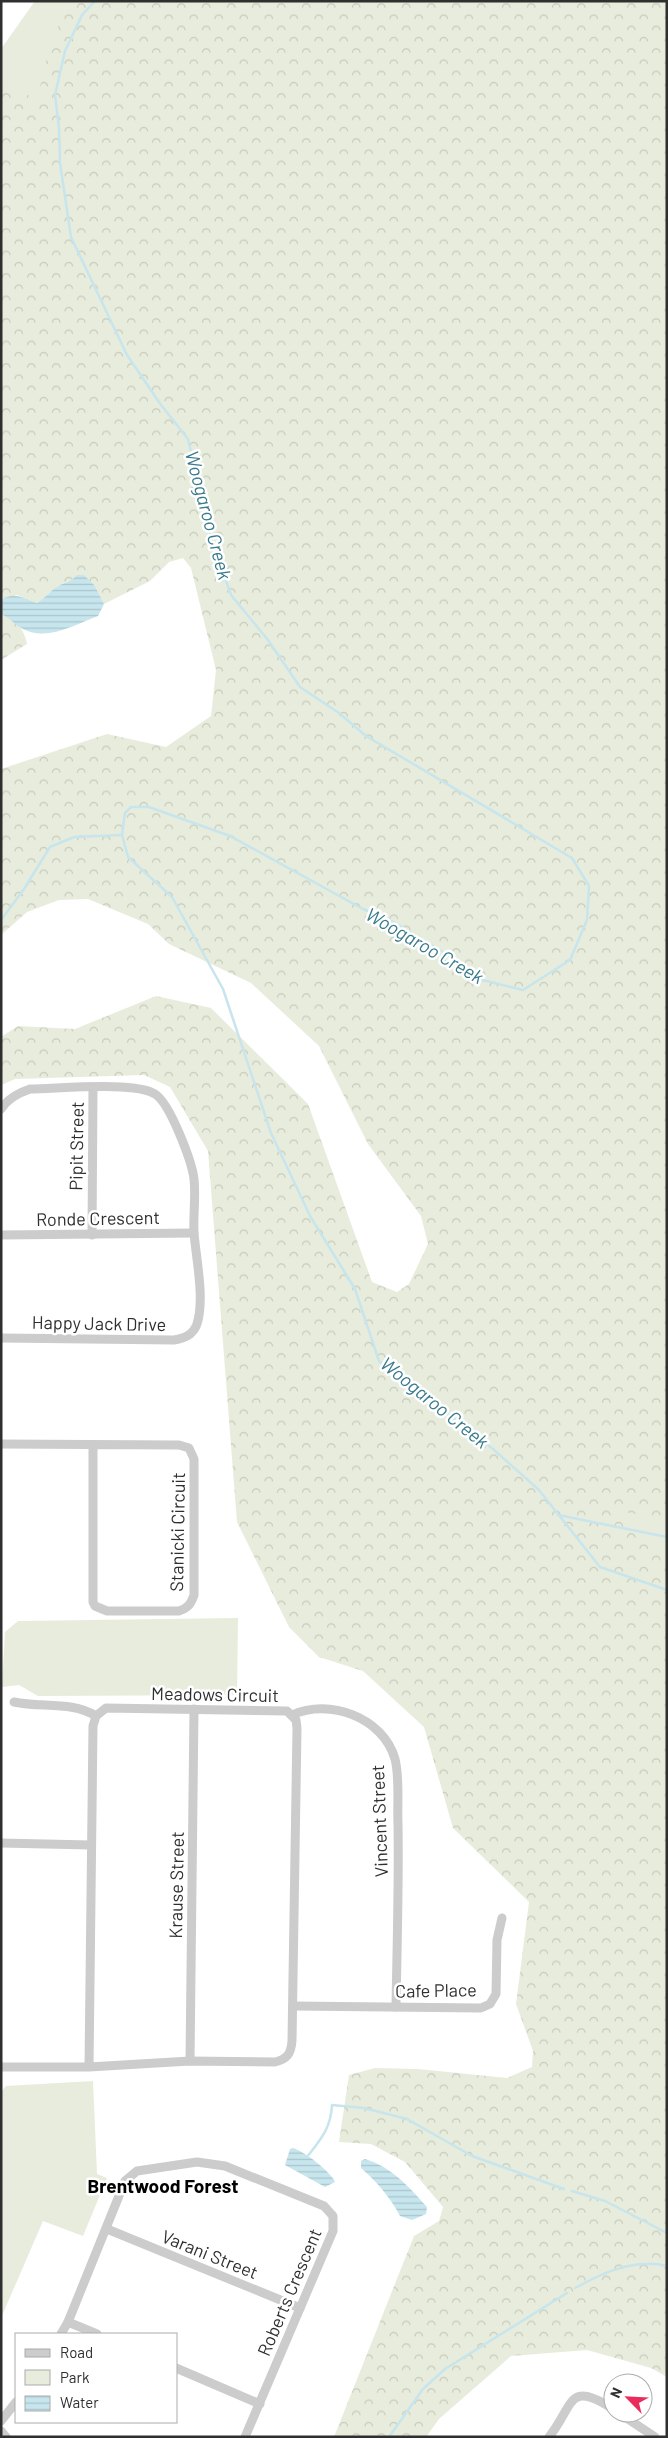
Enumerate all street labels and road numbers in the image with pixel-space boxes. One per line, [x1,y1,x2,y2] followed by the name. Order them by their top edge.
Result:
[64,1101,88,1191] street label: Pipit Street
[36,1206,160,1230] street label: Ronde Crescent
[32,1311,166,1335] street label: Happy Jack Drive
[165,1472,189,1592] street label: Stanicki Circuit
[151,1682,279,1706] street label: Meadows Circuit
[366,1764,392,1878] street label: Vincent Street
[164,1831,188,1939] street label: Krause Street
[395,1978,477,2002] street label: Cafe Place
[159,2225,261,2283] street label: Varani Street
[252,2225,326,2359] street label: Roberts Crescent

